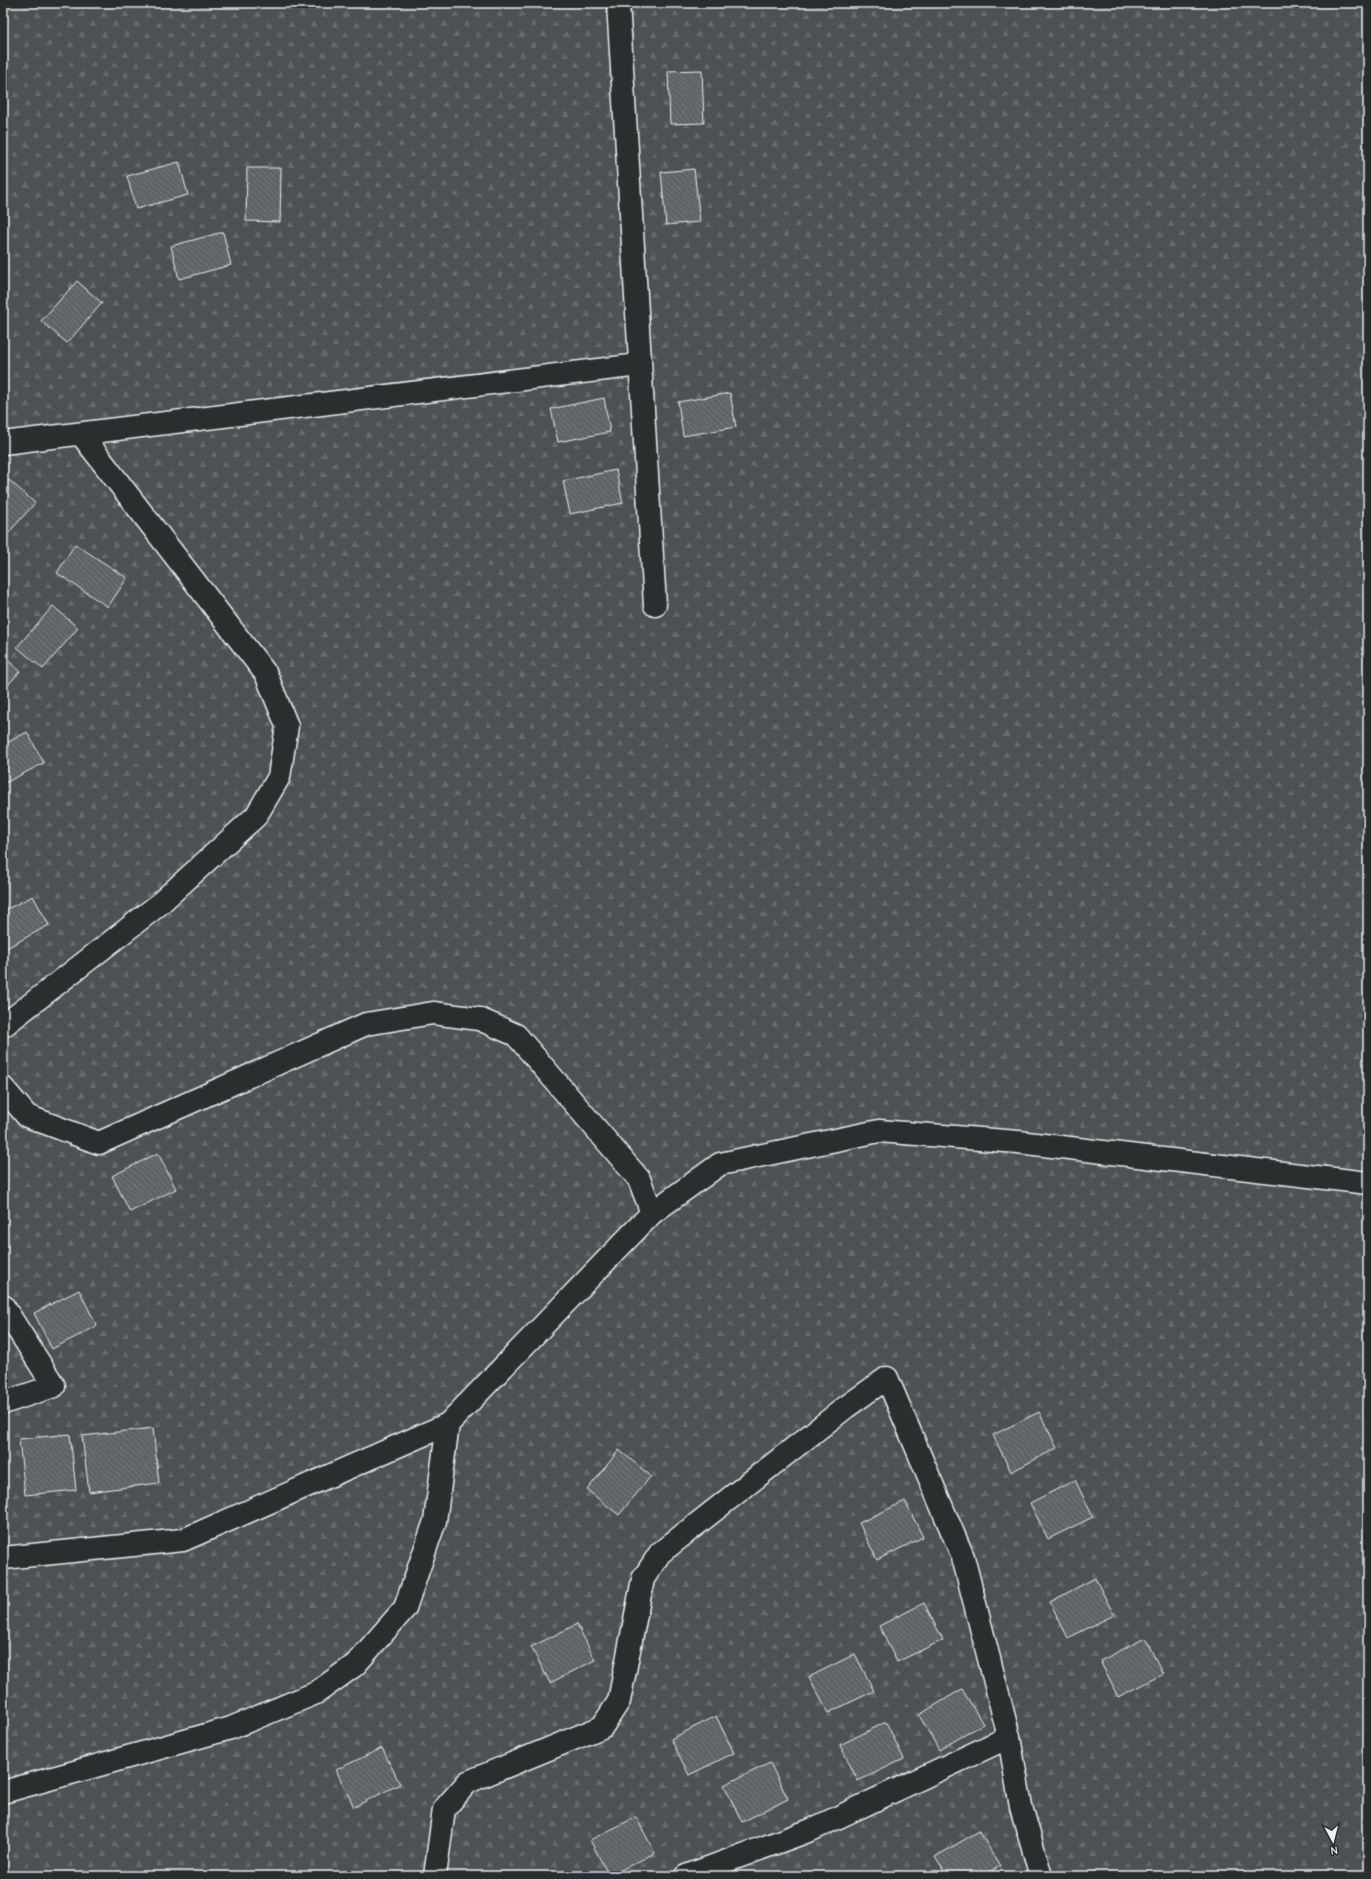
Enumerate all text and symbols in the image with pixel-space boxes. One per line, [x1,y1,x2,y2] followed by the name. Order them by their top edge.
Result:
[1313,1821,1353,1861] north arrow
[1330,1844,1339,1857] text: N

